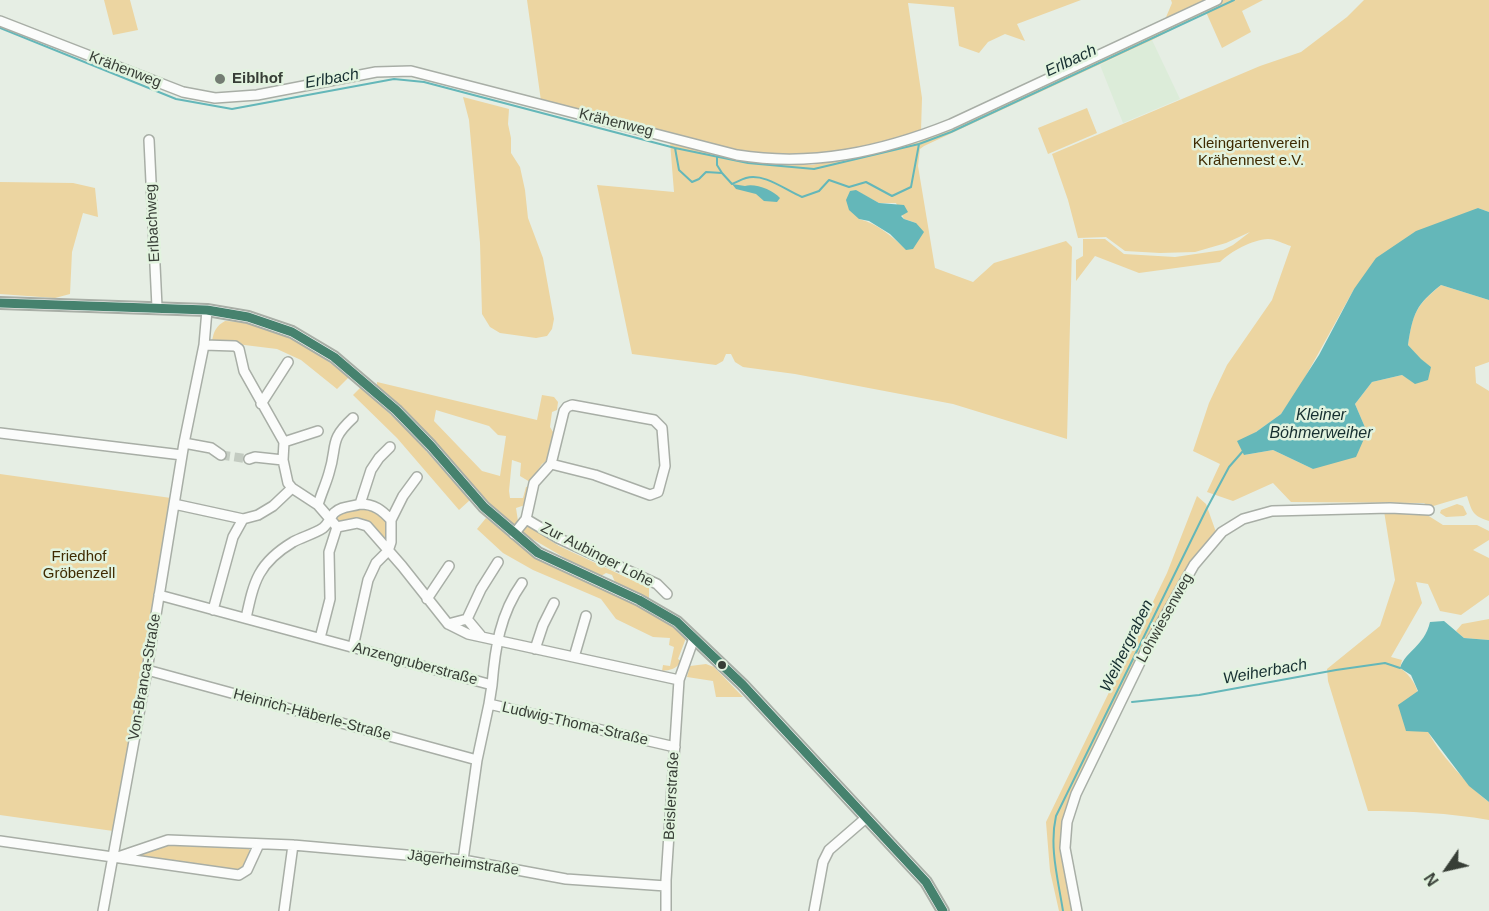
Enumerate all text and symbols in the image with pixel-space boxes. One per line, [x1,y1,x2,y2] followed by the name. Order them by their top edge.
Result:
[1042,41,1100,81] water label: Erlbach
[86,48,164,92] street label: Krähenweg
[304,65,360,93] water label: Erlbach
[232,70,283,88] place label: Eiblhof
[213,72,227,86] marker: Eiblhof
[577,105,655,141] street label: Krähenweg
[1193,135,1309,170] park label: Kleingartenverein Krähennest e.V.
[142,183,164,263] street label: Erlbachweg
[1269,406,1373,444] water label: Kleiner Böhmerweiher
[538,519,656,591] street label: Zur Aubinger Lohe
[43,548,115,583] park label: Friedhof Gröbenzell
[1133,570,1197,666] street label: Lohwiesenweg
[1096,597,1158,695] water label: Weihergraben
[125,612,165,742] street label: Von-Branca-Straße
[351,639,479,689] street label: Anzengruberstraße
[1221,655,1309,689] water label: Weiherbach
[716,659,728,671] unlabelled marker
[231,685,393,745] street label: Heinrich-Häberle-Straße
[500,698,650,750] street label: Ludwig-Thoma-Straße
[661,751,683,841] street label: Beislerstraße
[1417,839,1477,899] north arrow
[406,846,520,880] street label: Jägerheimstraße
[1421,870,1442,889] text: N

